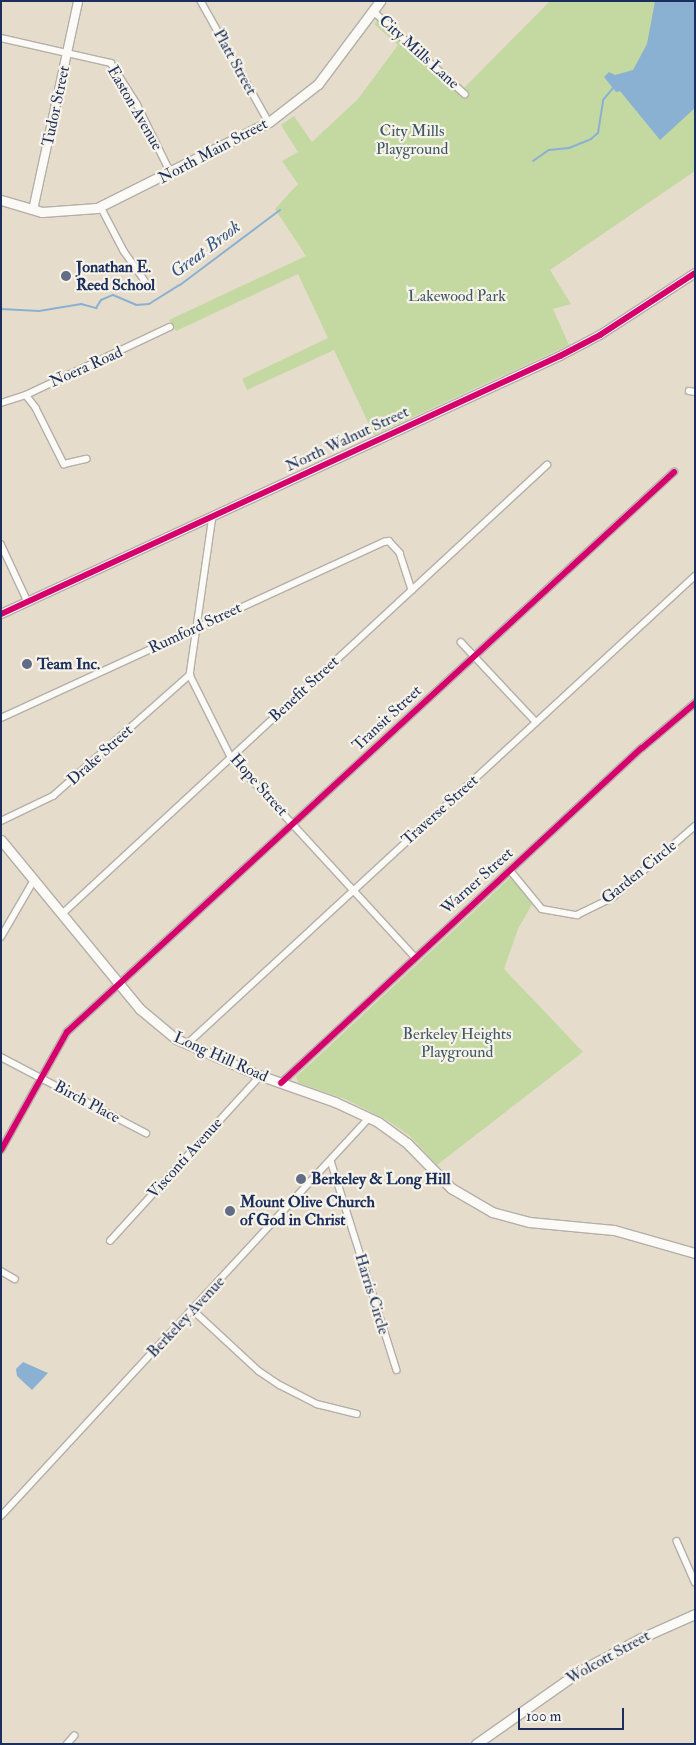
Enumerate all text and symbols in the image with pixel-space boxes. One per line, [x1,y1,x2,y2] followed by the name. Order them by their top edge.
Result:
[375,11,463,93] street label: City Mills Lane
[209,26,261,98] street label: Platt Street
[103,62,167,154] street label: Easton Avenue
[38,64,74,148] street label: Tudor Street
[155,114,271,188] street label: North Main Street
[376,121,448,159] park label: City Mills Playground
[167,217,245,283] water label: Great Brook
[76,257,155,295] place label: Jonathan E. Reed School
[60,270,72,282] marker: Jonathan E. Reed School
[408,286,506,306] park label: Lakewood Park
[47,342,125,392] street label: Noera Road
[282,402,412,476] street label: North Walnut Street
[145,598,245,658] street label: Rumford Street
[265,652,343,726] street label: Benefit Street
[37,654,100,674] place label: Team Inc.
[21,658,33,670] marker: Team Inc.
[348,681,426,755] street label: Transit Street
[63,721,137,789] street label: Drake Street
[226,750,292,820] street label: Hope Street
[398,771,482,849] street label: Traverse Street
[598,836,680,908] street label: Garden Circle
[437,844,517,918] street label: Warner Street
[402,1024,512,1062] park label: Berkeley Heights Playground
[171,1028,271,1086] street label: Long Hill Road
[51,1077,123,1127] street label: Birch Place
[144,1114,226,1202] street label: Visconti Avenue
[311,1169,450,1189] place label: Berkeley & Long Hill
[295,1173,307,1185] marker: Berkeley & Long Hill
[240,1192,375,1230] place label: Mount Olive Church of God in Christ
[224,1205,236,1217] marker: Mount Olive Church of God in Christ
[351,1251,393,1337] street label: Harris Circle
[143,1272,229,1362] street label: Berkeley Avenue
[563,1626,653,1688] street label: Wolcott Street
[521,1698,627,1730] scale bar
[526,1707,561,1726] text: 100 m

